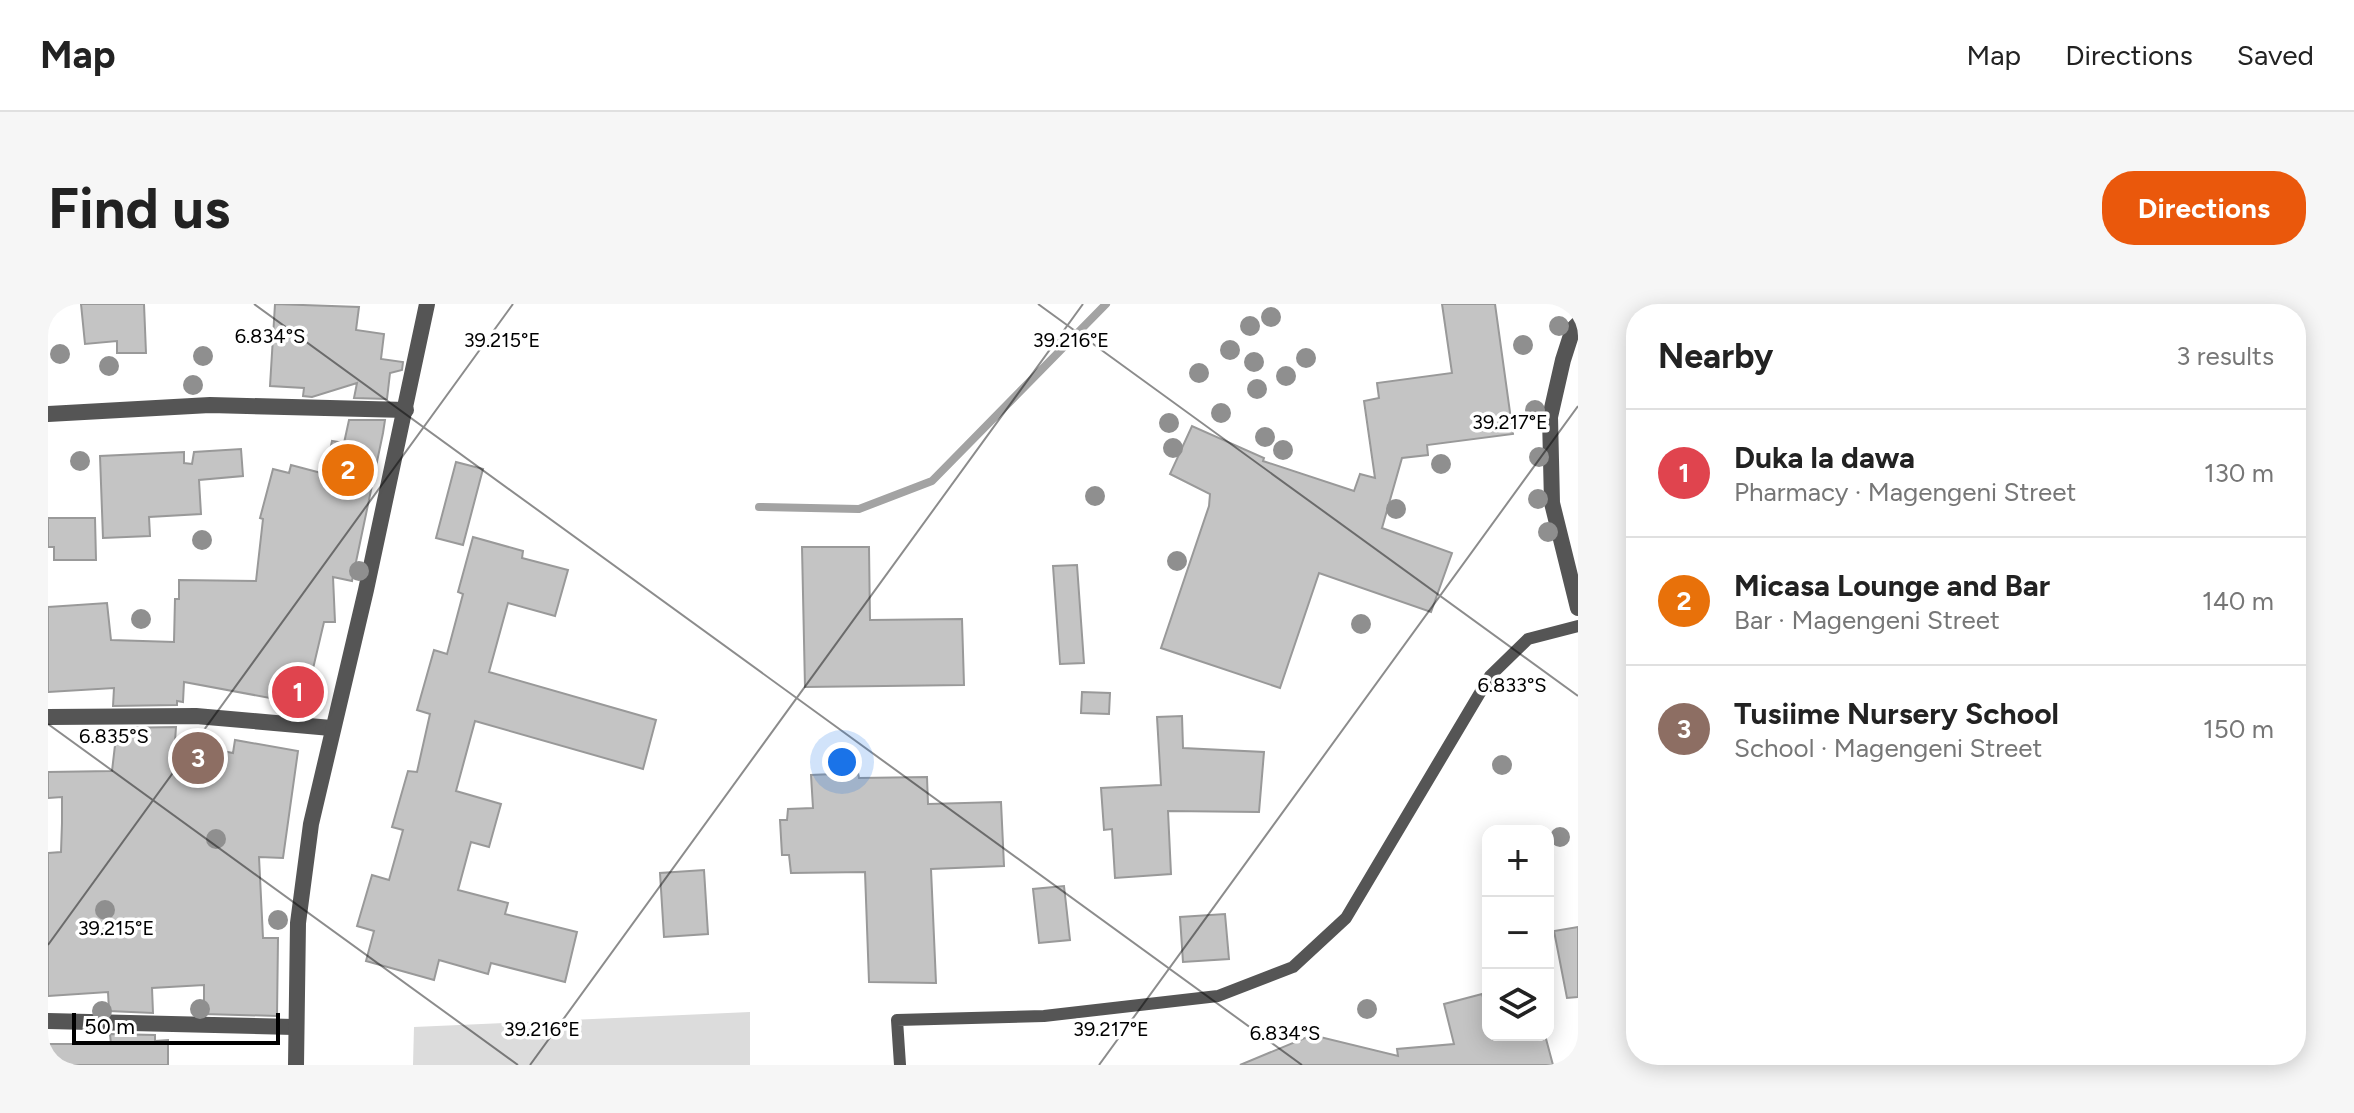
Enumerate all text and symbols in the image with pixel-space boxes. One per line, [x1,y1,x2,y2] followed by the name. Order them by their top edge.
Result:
[40,32,116,78] text: Map
[1967,38,2021,72] text: Map
[2065,38,2193,72] text: Directions
[2237,38,2314,72] text: Saved
[2102,171,2306,245] button: Directions
[48,175,230,242] text: Find us
[235,324,305,348] text: 6.834°S
[464,328,540,352] text: 39.215°E
[1033,328,1109,352] text: 39.216°E
[1658,336,1773,377] text: Nearby
[2176,340,2274,372] text: 3 results
[1472,410,1548,434] text: 39.217°E
[1734,439,1915,476] text: Duka la dawa
[322,440,374,500] pin: 2
[1679,457,1689,489] text: 1
[2204,457,2274,489] text: 130 m
[1734,476,2076,508] text: Pharmacy · Magengeni Street
[1734,567,2050,604] text: Micasa Lounge and Bar
[1676,585,1692,617] text: 2
[2202,585,2274,617] text: 140 m
[1734,604,2000,636] text: Bar · Magengeni Street
[272,662,324,722] pin: 1
[1477,673,1547,697] text: 6.833°S
[1734,695,2059,732] text: Tusiime Nursery School
[1677,713,1691,745] text: 3
[2203,713,2274,745] text: 150 m
[79,724,149,748] text: 6.835°S
[172,728,224,788] pin: 3
[1734,732,2042,764] text: School · Magengeni Street
[822,742,862,782] your location
[1482,825,1554,1041] map controls
[1482,825,1554,897] button: +
[1482,897,1554,969] button: −
[78,916,154,940] text: 39.215°E
[1482,969,1554,1041] button: layers
[72,1009,280,1045] scale bar
[84,1013,135,1040] text: 50 m
[504,1017,580,1041] text: 39.216°E
[1073,1017,1149,1041] text: 39.217°E
[1250,1021,1320,1045] text: 6.834°S

